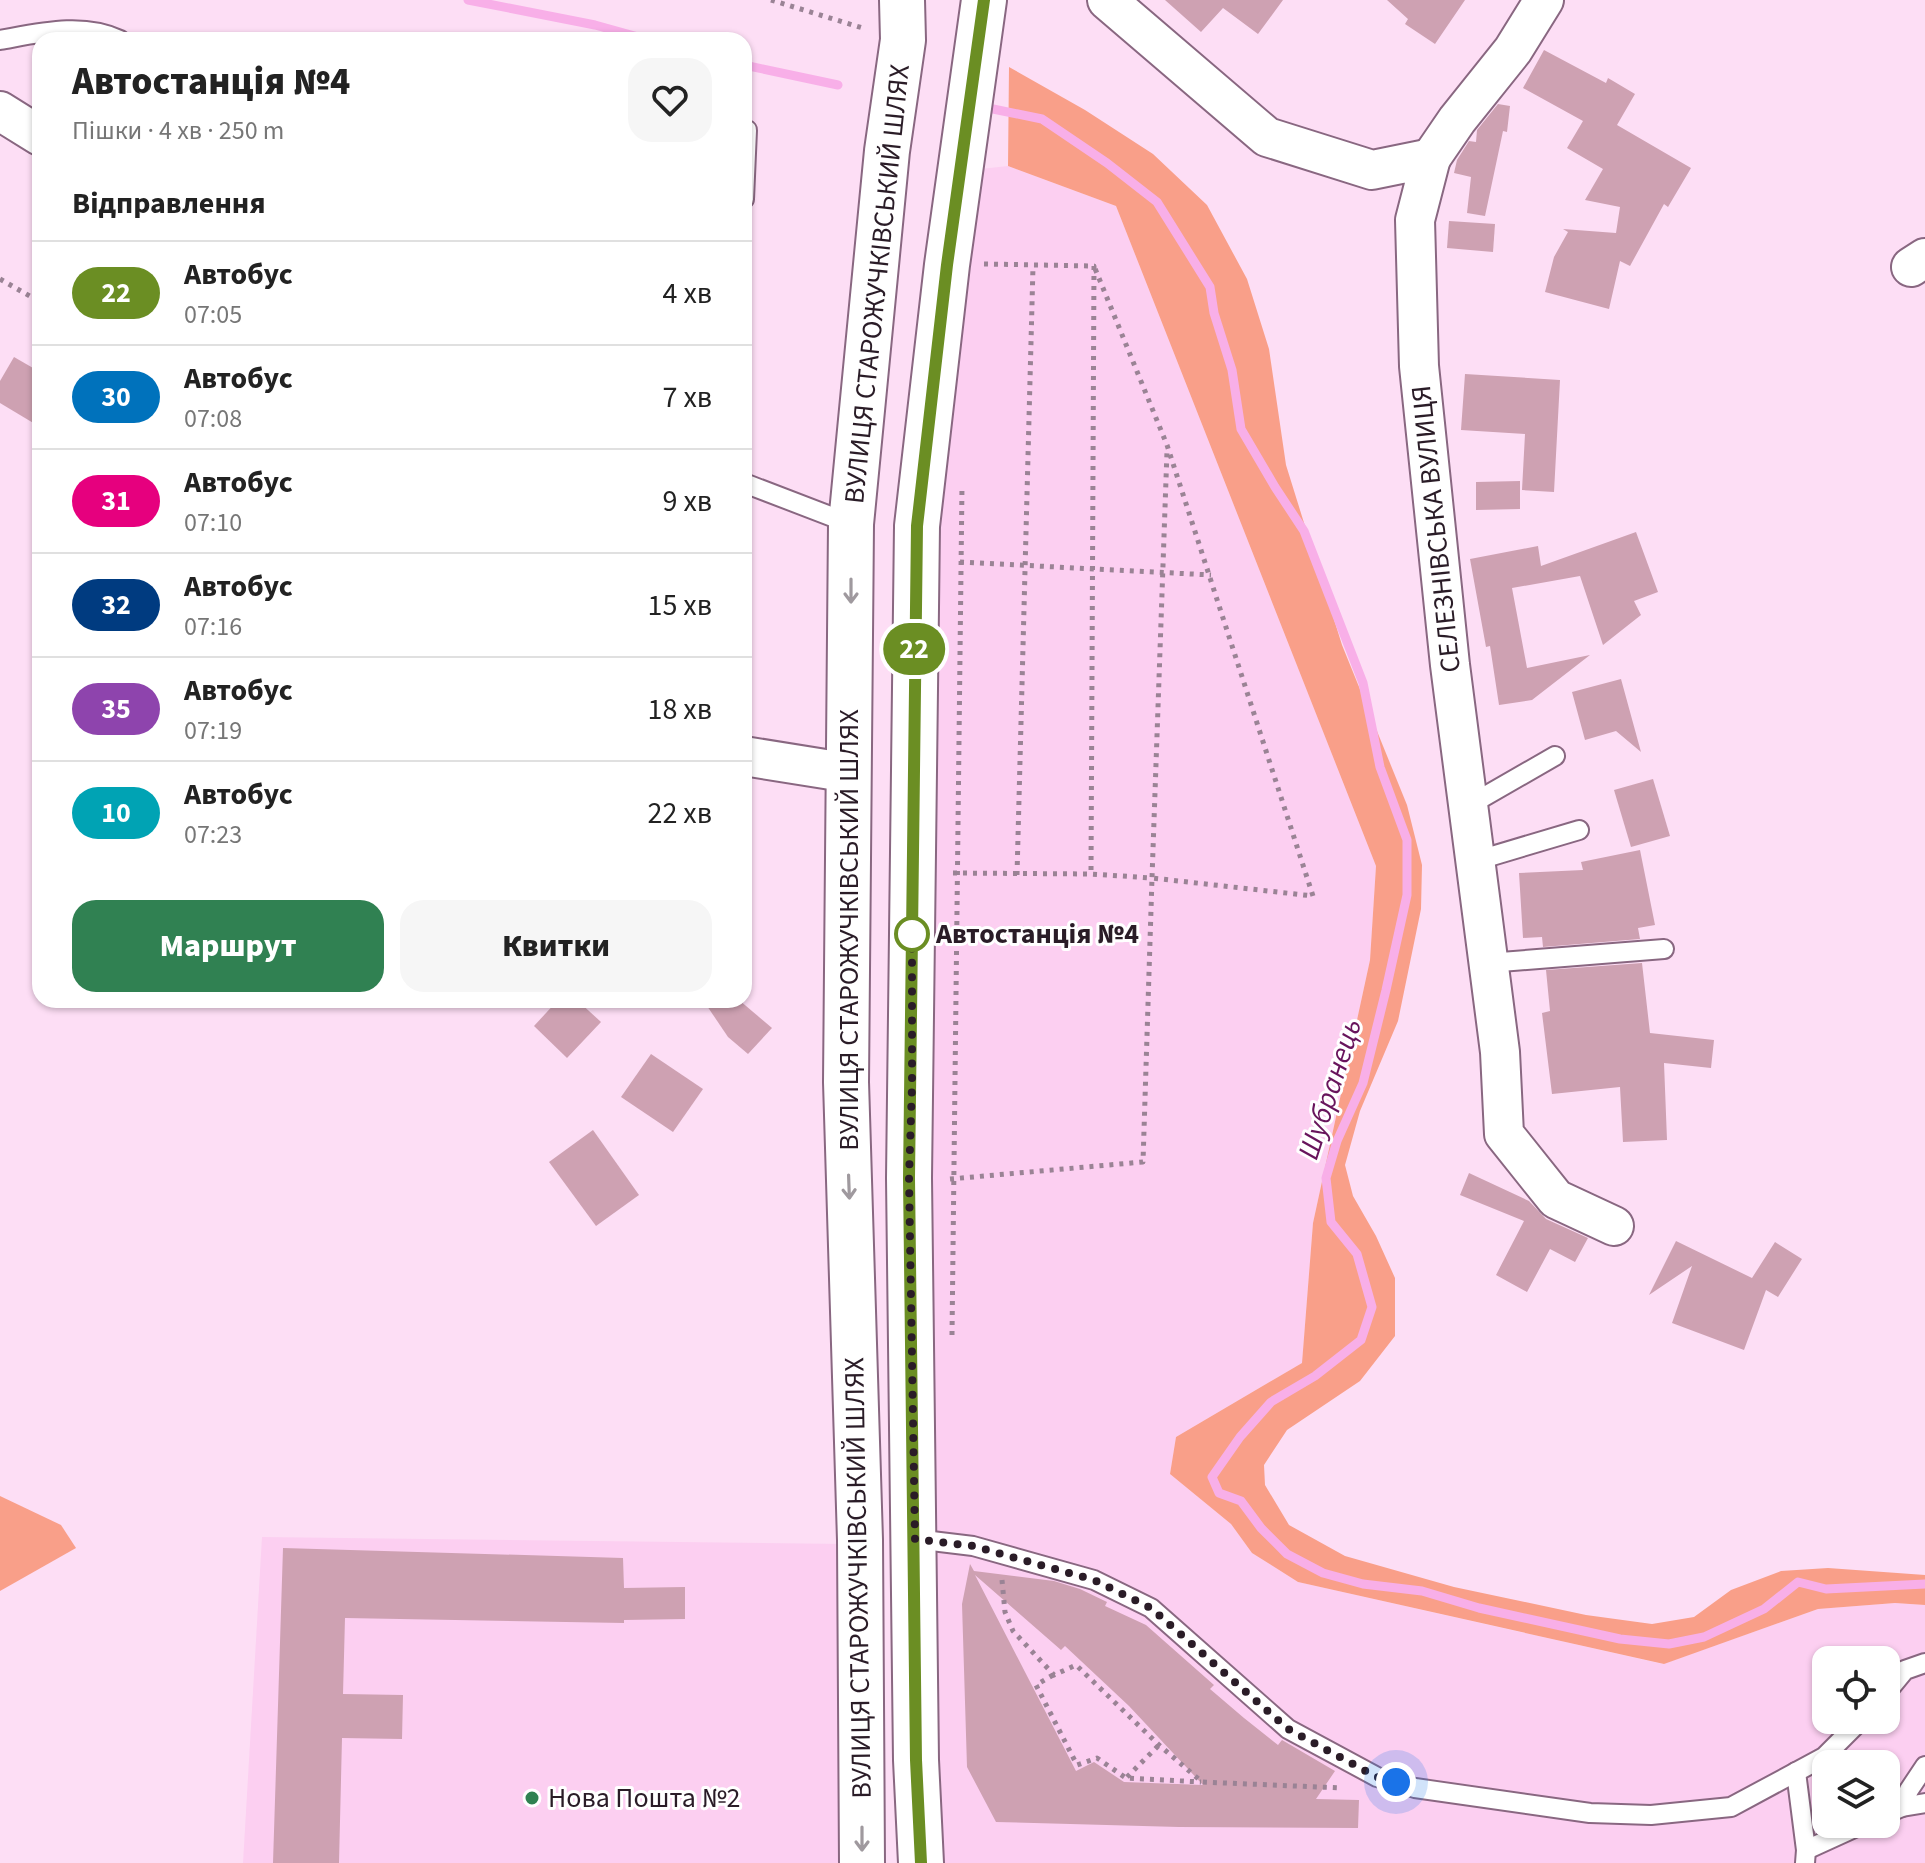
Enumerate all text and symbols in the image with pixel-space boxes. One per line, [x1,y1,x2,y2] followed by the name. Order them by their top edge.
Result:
[72,55,350,109] text: Автостанція №4
[628,58,712,142] button: heart
[834,62,920,506] street label: ВУЛИЦЯ СТАРОЖУЧКІВСЬКИЙ ШЛЯХ
[72,112,284,149] text: Пішки · 4 хв · 250 m
[72,182,266,225] text: Відправлення
[184,253,293,296] text: Автобус
[662,272,712,315] text: 4 хв
[101,273,131,313] text: 22
[184,296,242,333] text: 07:05
[184,357,293,400] text: Автобус
[662,376,712,419] text: 7 хв
[101,377,131,417] text: 30
[1401,383,1471,675] street label: СЕЛЕЗНІВСЬКА ВУЛИЦЯ
[184,400,242,437] text: 07:08
[184,461,293,504] text: Автобус
[662,480,712,523] text: 9 хв
[101,481,131,521] text: 31
[184,504,242,541] text: 07:10
[184,565,293,608] text: Автобус
[843,577,859,604] one-way arrow
[648,584,712,627] text: 15 хв
[101,585,131,625] text: 32
[184,608,242,645] text: 07:16
[878,623,950,675] line badge: 22
[899,629,929,669] text: 22
[184,669,293,712] text: Автобус
[648,688,712,731] text: 18 хв
[101,689,131,729] text: 35
[829,709,869,1151] street label: ВУЛИЦЯ СТАРОЖУЧКІВСЬКИЙ ШЛЯХ
[184,712,242,749] text: 07:19
[184,773,293,816] text: Автобус
[648,792,712,835] text: 22 хв
[101,793,131,833] text: 10
[184,816,242,853] text: 07:23
[72,900,384,992] button: Маршрут
[400,900,712,992] button: Квитки
[935,914,1139,954] place label: Автостанція №4
[895,917,929,951] marker: Автостанція №4
[1287,1013,1373,1165] water label: Шубранець
[841,1173,857,1200] one-way arrow
[834,1357,882,1799] street label: ВУЛИЦЯ СТАРОЖУЧКІВСЬКИЙ ШЛЯХ
[1812,1646,1900,1838] map controls
[1812,1646,1900,1734] button: locate
[1812,1750,1900,1838] button: layers
[1376,1762,1416,1802] your location
[548,1778,741,1818] place label: Нова Пошта №2
[523,1789,541,1807] marker: Нова Пошта №2
[854,1825,870,1852] one-way arrow

